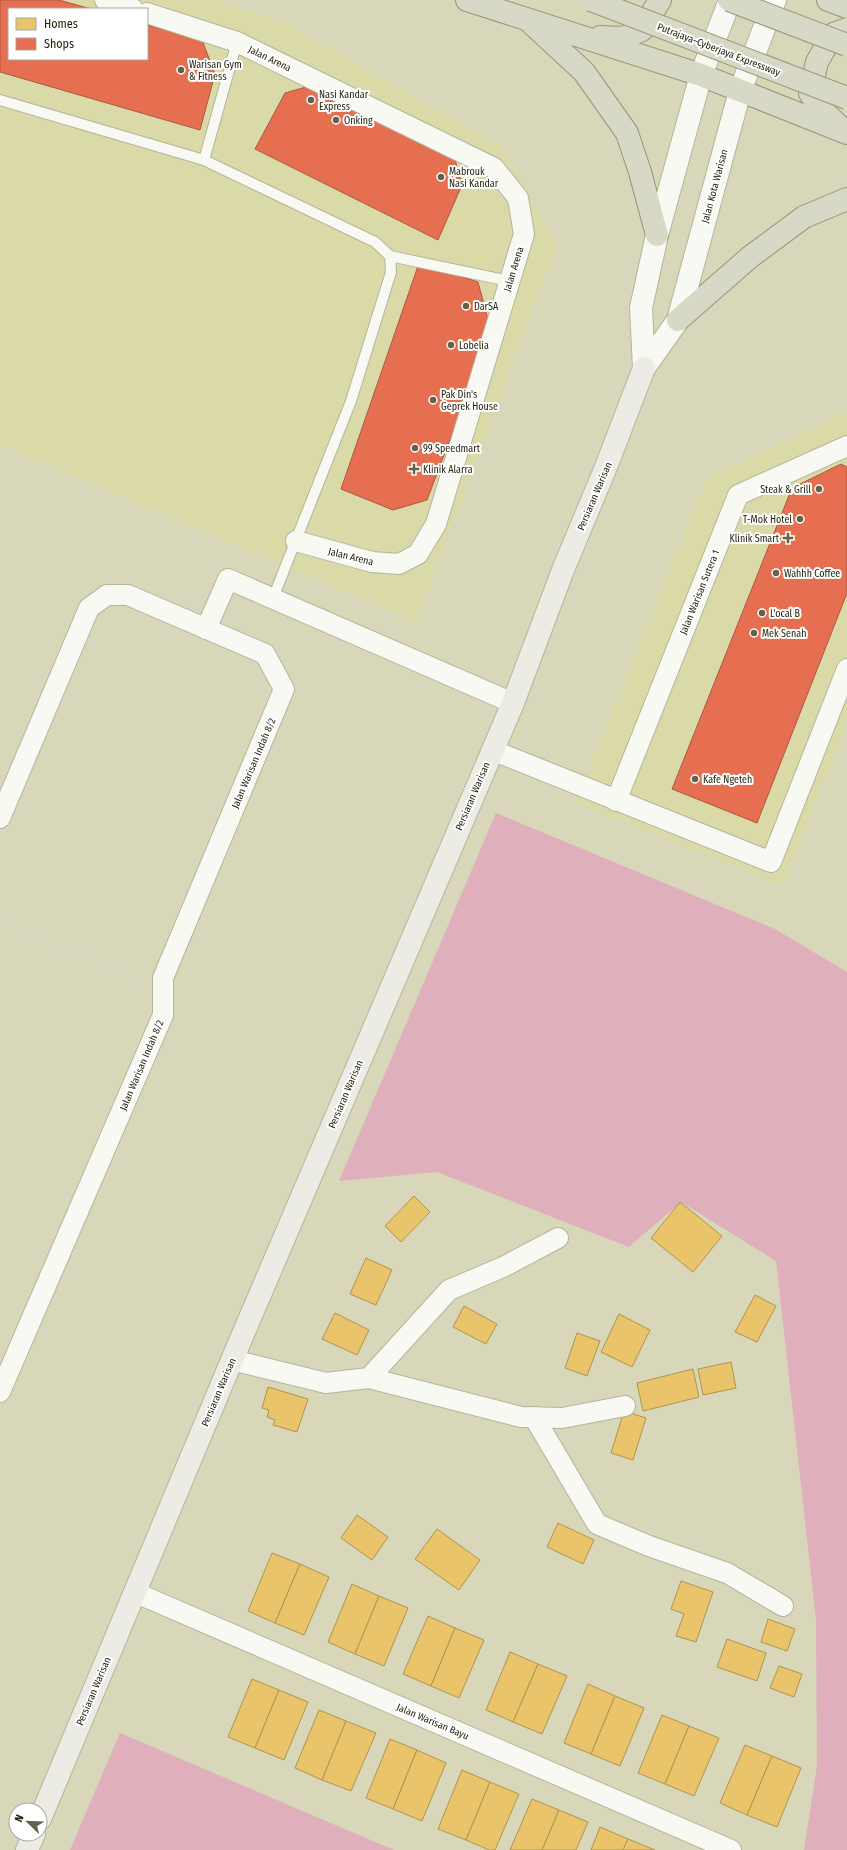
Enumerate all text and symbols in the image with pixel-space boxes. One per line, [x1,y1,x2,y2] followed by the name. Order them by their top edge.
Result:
[8,8,148,60] legend
[44,17,78,31] text: Homes
[655,21,782,79] street label: Putrajaya–Cyberjaya Expressway
[44,37,74,51] text: Shops
[246,43,293,74] street label: Jalan Arena
[189,59,242,83] place label: Warisan Gym & Fitness
[176,65,186,75] marker: Warisan Gym & Fitness
[319,89,369,113] place label: Nasi Kandar Express
[306,95,316,105] marker: Nasi Kandar Express
[331,115,341,125] marker: Onking
[344,115,373,127] place label: Onking
[699,148,731,225] street label: Jalan Kota Warisan
[449,166,499,190] place label: Mabrouk Nasi Kandar
[436,172,446,182] marker: Mabrouk Nasi Kandar
[501,245,526,293] street label: Jalan Arena
[461,301,471,311] marker: DarSA
[474,301,499,313] place label: DarSA
[446,340,456,350] marker: Lobelia
[459,340,489,352] place label: Lobelia
[441,389,498,413] place label: Pak Din's Geprek House
[428,395,438,405] marker: Pak Din's Geprek House
[410,443,420,453] marker: 99 Speedmart
[423,443,481,455] place label: 99 Speedmart
[575,460,615,532] street label: Persiaran Warisan
[408,463,420,475] marker: Klinik Alarra
[423,464,473,476] place label: Klinik Alarra
[760,484,811,496] place label: Steak & Grill
[814,484,824,494] marker: Steak & Grill
[743,514,792,526] place label: T-Mok Hotel
[795,514,805,524] marker: T-Mok Hotel
[782,532,794,544] marker: Klinik Smart
[729,533,780,545] place label: Klinik Smart
[327,546,375,568] street label: Jalan Arena
[677,548,722,636] street label: Jalan Warisan Sutera 1
[771,568,781,578] marker: Wahhh Coffee
[784,568,840,580] place label: Wahhh Coffee
[757,608,767,618] marker: L'ocal B
[770,608,801,620] place label: L'ocal B
[749,628,759,638] marker: Mek Senah
[762,628,806,640] place label: Mek Senah
[229,716,279,810] street label: Jalan Warisan Indah 8/2
[453,760,493,832] street label: Persiaran Warisan
[690,774,700,784] marker: Kafe Ngeteh
[703,774,752,786] place label: Kafe Ngeteh
[117,1018,167,1112] street label: Jalan Warisan Indah 8/2
[326,1058,366,1130] street label: Persiaran Warisan
[199,1356,239,1428] street label: Persiaran Warisan
[74,1655,114,1727] street label: Persiaran Warisan
[395,1701,471,1743] street label: Jalan Warisan Bayu
[8,1802,48,1842] north arrow
[12,1813,27,1824] text: N

